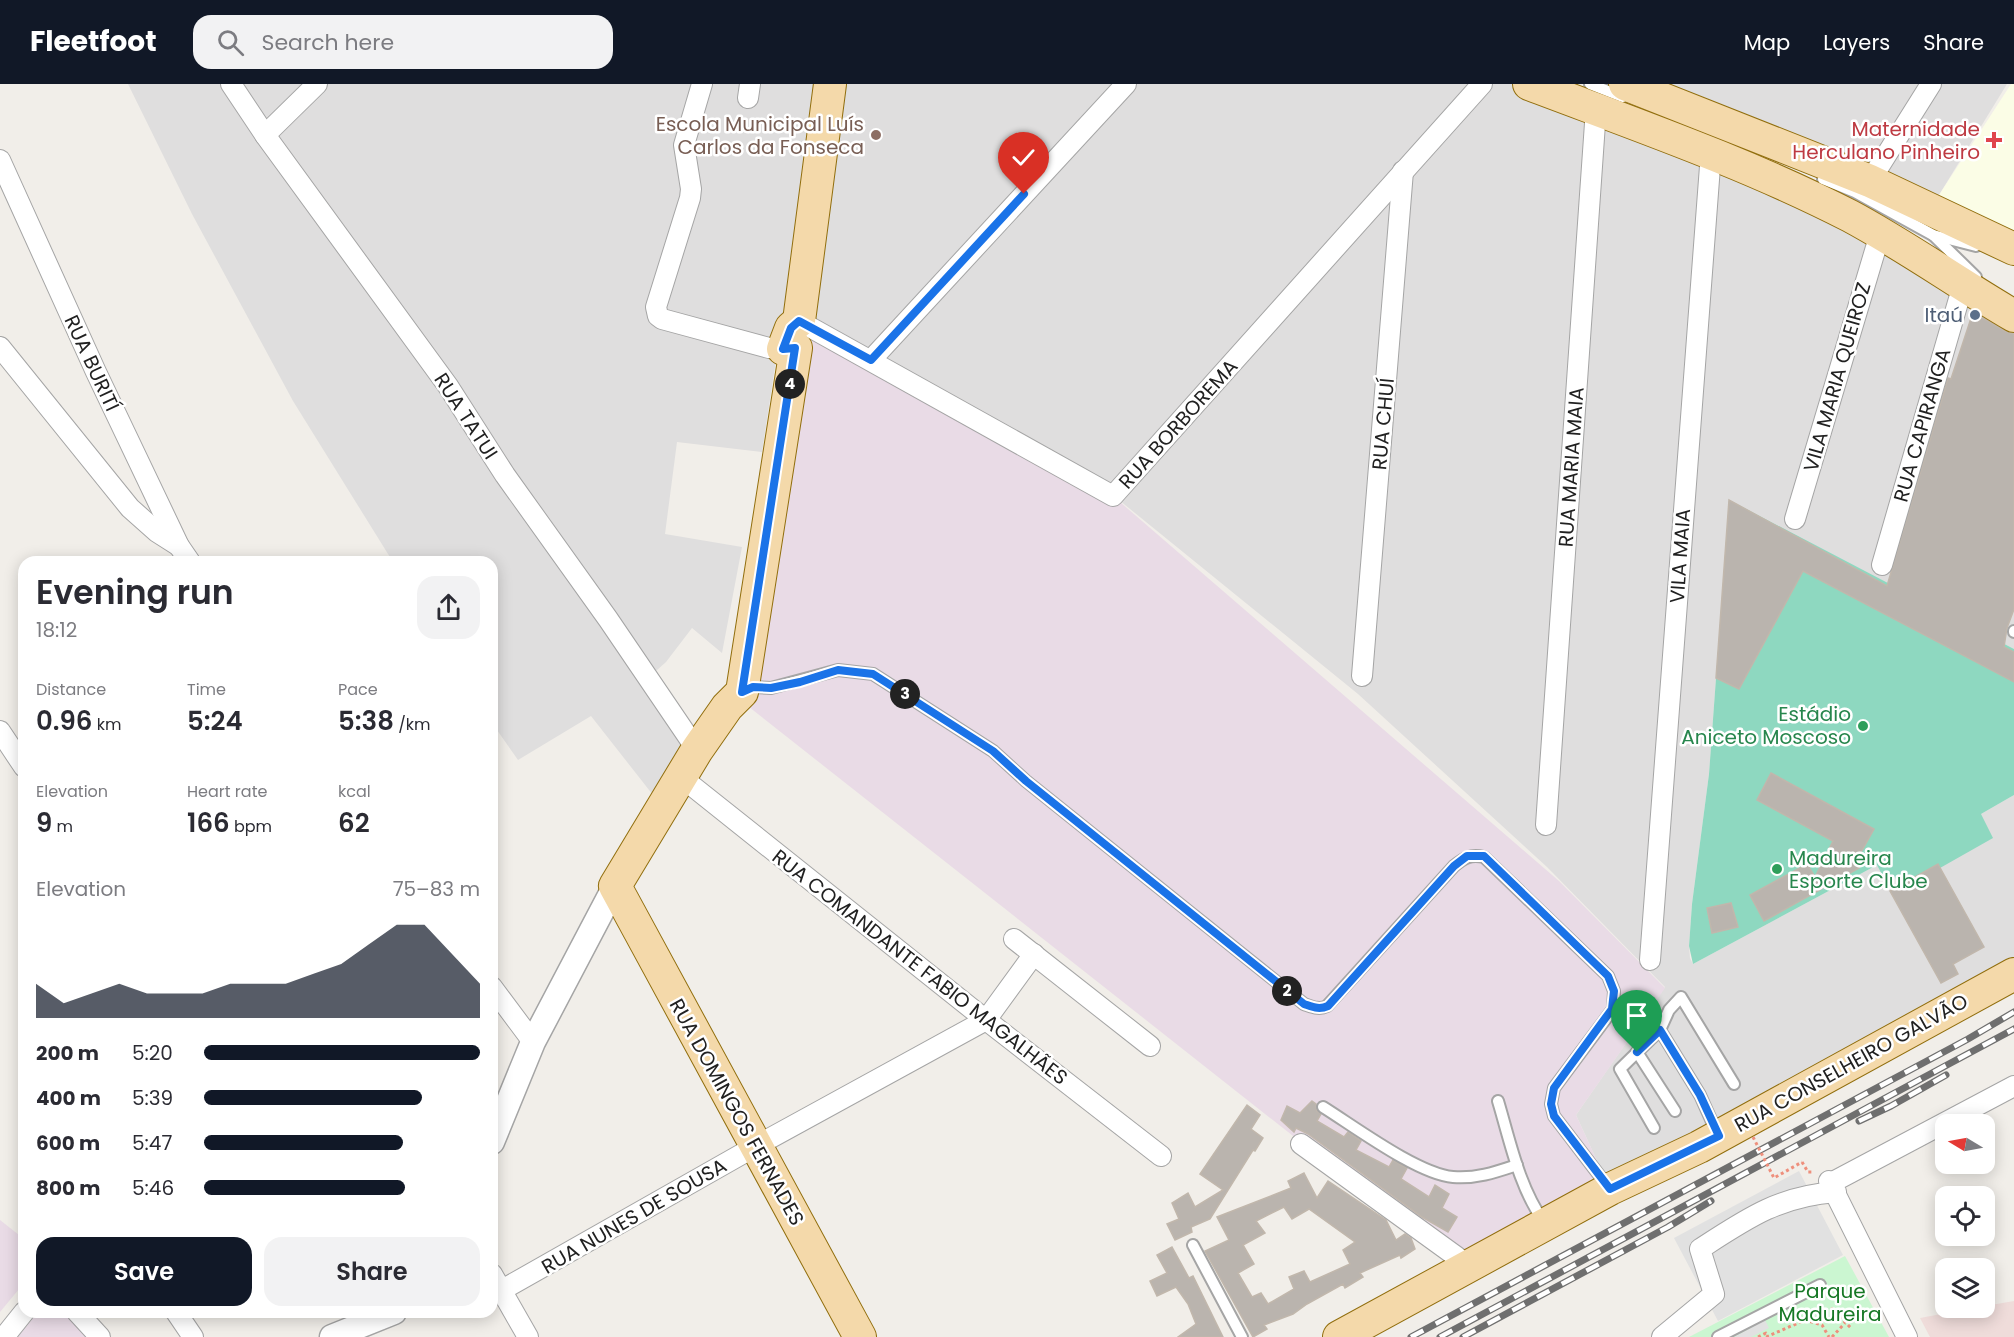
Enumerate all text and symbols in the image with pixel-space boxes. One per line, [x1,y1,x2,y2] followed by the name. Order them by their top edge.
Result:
[193,15,613,69] search box
[30,22,157,61] text: Fleetfoot
[214,26,247,59] icon: search
[262,27,394,58] text: Search here
[1744,28,1790,57] text: Map
[1823,28,1890,57] text: Layers
[1923,28,1984,57] text: Share
[656,110,864,161] place label: Escola Municipal Luís Carlos da Fonseca
[1792,115,1980,166] place label: Maternidade Herculano Pinheiro
[869,128,883,142] marker: Escola Municipal Luís Carlos da Fonseca
[1985,131,2003,149] marker: Maternidade Herculano Pinheiro
[998,132,1049,194] pin
[1007,141,1040,174] icon: check
[1797,279,1877,475] street label: VILA MARIA QUEIROZ
[1924,301,1963,329] place label: Itaú
[1968,308,1982,322] marker: Itaú
[58,310,126,416] street label: RUA BURITÍ
[1887,345,1957,505] street label: RUA CAPIRANGA
[1112,353,1244,495] street label: RUA BORBOREMA
[428,367,504,465] street label: RUA TATUI
[775,369,805,399] pin: 4
[785,372,795,395] text: 4
[1365,377,1401,471] street label: RUA CHUÍ
[1551,386,1591,548] street label: RUA MARIA MAIA
[1663,508,1697,604] street label: VILA MAIA
[36,569,234,616] text: Evening run
[417,576,480,639] button: share
[36,616,77,644] text: 18:12
[36,678,106,701] text: Distance
[187,678,226,701] text: Time
[338,678,378,701] text: Pace
[890,679,920,709] pin: 3
[900,682,910,705] text: 3
[1681,700,1851,751] place label: Estádio Aniceto Moscoso
[36,703,92,739] text: 0.96
[187,703,243,739] text: 5:24
[338,703,394,739] text: 5:38
[92,713,121,736] text: km
[394,713,430,736] text: /km
[1856,719,1870,733] marker: Estádio Aniceto Moscoso
[36,780,108,803] text: Elevation
[187,780,267,803] text: Heart rate
[338,780,371,803] text: kcal
[36,805,52,841] text: 9
[187,805,230,841] text: 166
[338,805,370,841] text: 62
[52,815,73,838] text: m
[230,815,272,838] text: bpm
[766,843,1074,1091] street label: RUA COMANDANTE FABIO MAGALHÃES
[1789,844,1928,895] place label: Madureira Esporte Clube
[1770,862,1784,876] marker: Madureira Esporte Clube
[36,875,126,903] text: Elevation
[393,875,480,903] text: 75–83 m
[1272,976,1302,1006] pin: 2
[1282,979,1292,1002] text: 2
[1729,987,1973,1139] street label: RUA CONSELHEIRO GALVÃO
[1611,990,1662,1052] pin
[663,994,811,1230] street label: RUA DOMINGOS FERNADES
[1620,999,1653,1032] icon: arrive
[36,1039,99,1067] text: 200 m
[132,1039,173,1067] text: 5:20
[36,1084,101,1112] text: 400 m
[132,1084,173,1112] text: 5:39
[1935,1114,1995,1174] north arrow
[1935,1114,1995,1318] map controls
[36,1129,100,1157] text: 600 m
[132,1129,172,1157] text: 5:47
[536,1152,732,1280] street label: RUA NUNES DE SOUSA
[36,1174,100,1202] text: 800 m
[132,1174,174,1202] text: 5:46
[1935,1186,1995,1246] button: locate
[36,1237,252,1306] button: Save
[264,1237,480,1306] button: Share
[1935,1258,1995,1318] button: layers
[1779,1277,1881,1328] park label: Parque Madureira

